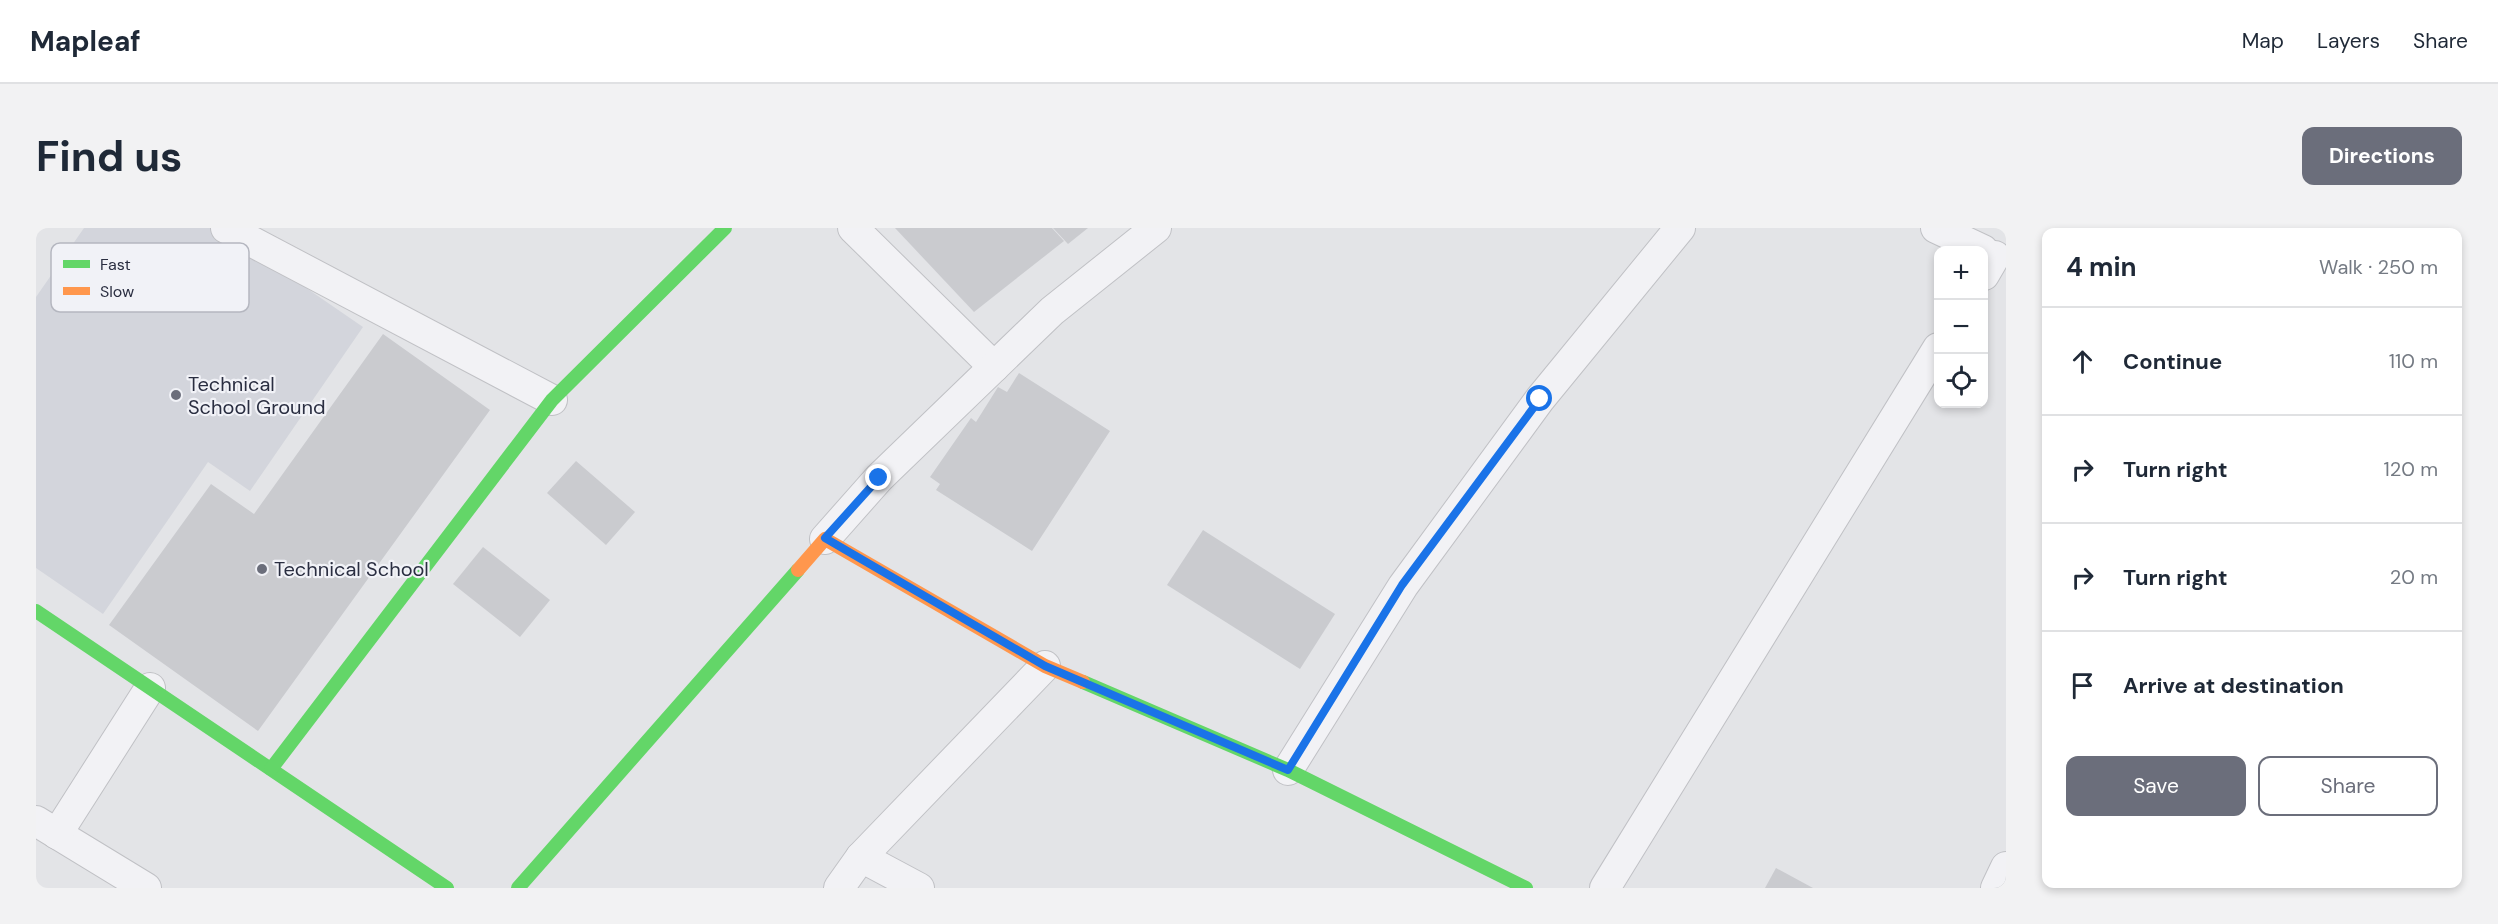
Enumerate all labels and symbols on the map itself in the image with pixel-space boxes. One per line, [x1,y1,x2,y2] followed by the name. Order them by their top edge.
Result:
[51,243,249,312] legend
[100,254,131,275] text: Fast
[100,281,134,302] text: Slow
[188,371,326,420] place label: Technical School Ground
[1526,385,1552,411] route start
[169,388,183,402] marker: Technical School Ground
[865,464,891,490] route end
[274,556,429,582] place label: Technical School
[255,562,269,576] marker: Technical School

